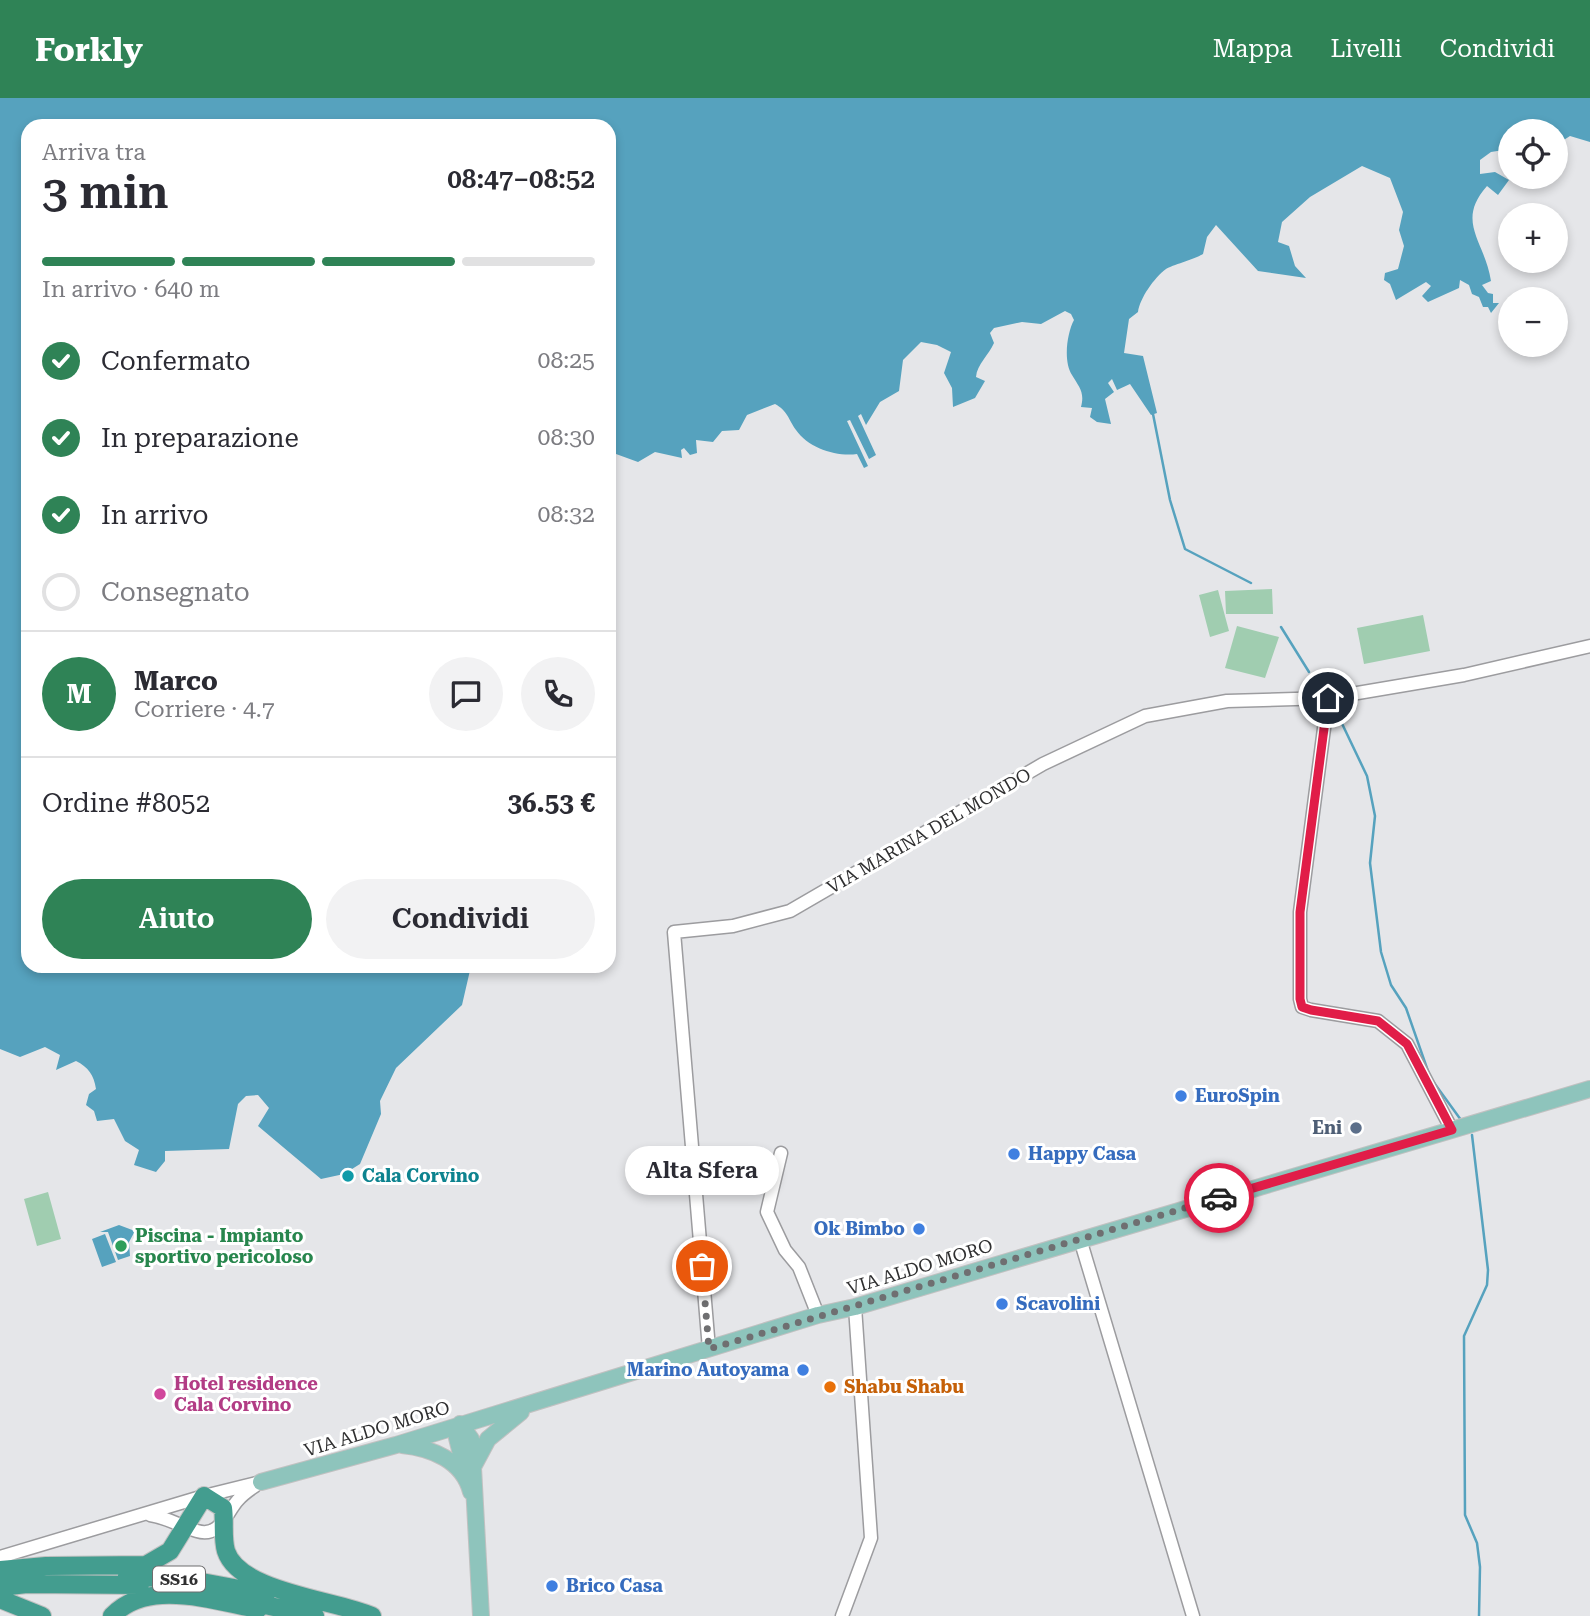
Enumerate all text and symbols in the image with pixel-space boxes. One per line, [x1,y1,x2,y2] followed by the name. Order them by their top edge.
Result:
[35,30,143,69] text: Forkly
[1213,35,1292,63] text: Mappa
[1330,35,1402,63] text: Livelli
[1440,35,1555,63] text: Condividi
[1498,119,1568,357] map controls
[1498,119,1568,189] button: locate
[42,139,146,166] text: Arriva tra
[447,164,595,194] text: 08:47–08:52
[42,165,169,219] text: 3 min
[1498,203,1568,273] button: +
[42,276,220,303] text: In arrivo · 640 m
[1498,287,1568,357] button: −
[42,342,80,380] icon: check
[101,346,250,376] text: Confermato
[538,347,595,374] text: 08:25
[42,419,80,457] icon: check
[101,423,299,453] text: In preparazione
[538,424,595,451] text: 08:30
[42,496,80,534] icon: check
[101,500,208,530] text: In arrivo
[538,501,595,528] text: 08:32
[101,577,250,607] text: Consegnato
[429,657,503,731] button: chat
[521,657,595,731] button: phone
[134,666,218,696] text: Marco
[1298,668,1358,728] pin
[66,679,92,709] text: M
[1309,679,1347,717] icon: home
[134,696,275,723] text: Corriere · 4.7
[823,763,1034,898] street label: VIA MARINA DEL MONDO
[42,788,210,818] text: Ordine #8052
[507,788,595,818] text: 36.53 €
[42,879,312,959] button: Aiuto
[326,879,595,959] button: Condividi
[1195,1085,1280,1106] place label: EuroSpin
[1173,1088,1189,1104] marker: EuroSpin
[1312,1117,1342,1138] place label: Eni
[1348,1120,1364,1136] marker: Eni
[1028,1143,1136,1164] place label: Happy Casa
[1006,1146,1022,1162] marker: Happy Casa
[625,1147,779,1196] callout: Alta Sfera
[646,1157,758,1184] text: Alta Sfera
[1184,1163,1254,1233] courier
[362,1165,480,1186] place label: Cala Corvino
[340,1168,356,1184] marker: Cala Corvino
[1200,1179,1238,1217] icon: car
[814,1218,905,1239] place label: Ok Bimbo
[911,1221,927,1237] marker: Ok Bimbo
[135,1225,314,1267] place label: Piscina - Impianto sportivo pericoloso
[845,1234,995,1299] street label: VIA ALDO MORO
[672,1236,732,1296] pin
[113,1238,129,1254] marker: Piscina - Impianto sportivo pericoloso
[683,1247,721,1285] icon: bag
[1016,1293,1100,1314] place label: Scavolini
[994,1296,1010,1312] marker: Scavolini
[627,1359,789,1380] place label: Marino Autoyama
[795,1362,811,1378] marker: Marino Autoyama
[174,1373,318,1415] place label: Hotel residence Cala Corvino
[844,1376,964,1397] place label: Shabu Shabu
[822,1379,838,1395] marker: Shabu Shabu
[152,1386,168,1402] marker: Hotel residence Cala Corvino
[302,1396,452,1461] street label: VIA ALDO MORO
[153,1567,205,1592] road number: SS16
[566,1575,663,1596] place label: Brico Casa
[544,1578,560,1594] marker: Brico Casa

